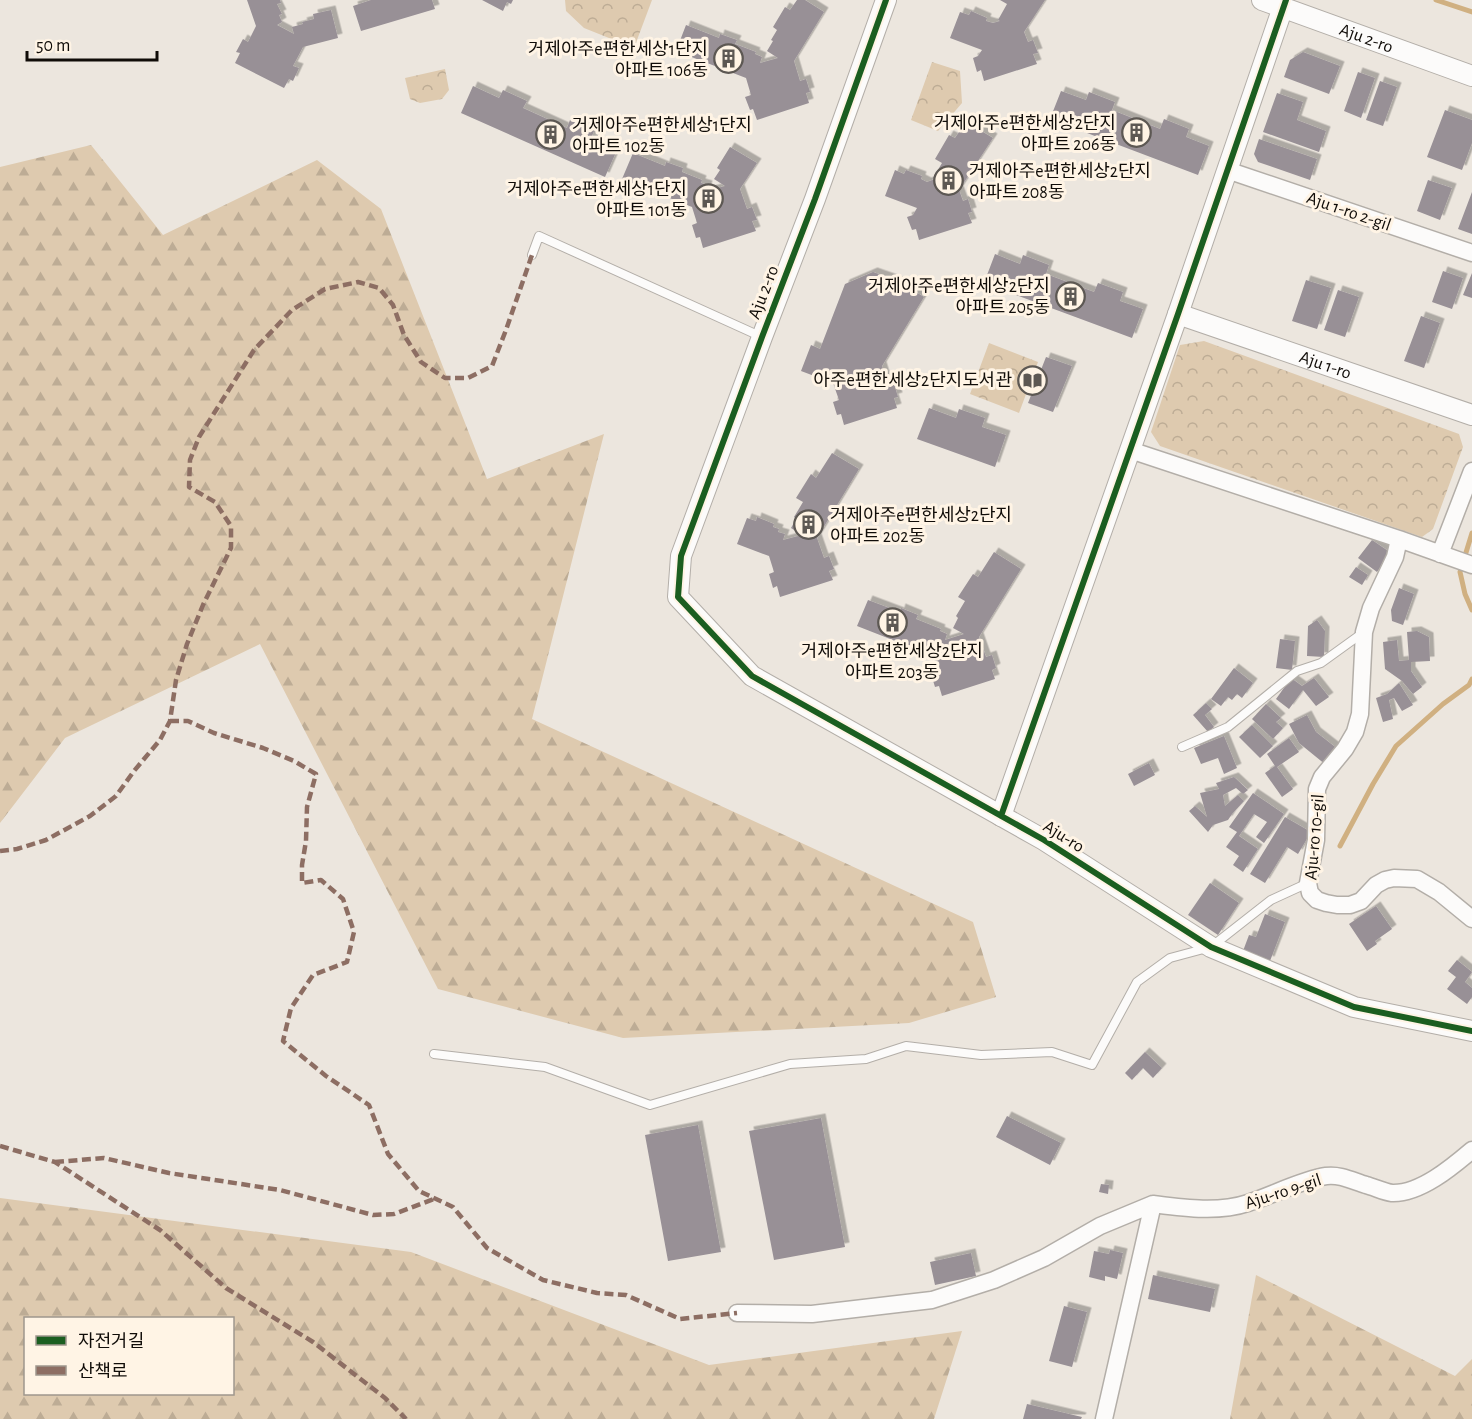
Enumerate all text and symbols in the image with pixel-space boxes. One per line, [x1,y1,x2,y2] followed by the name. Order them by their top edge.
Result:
[1337,21,1395,57] street label: Aju 2-ro
[27,24,158,62] scale bar
[36,37,70,55] text: 50 m
[528,39,708,80] place label: 거제아주e편한세상1단지 아파트 106동
[713,43,745,75] building icon: 거제아주e편한세상1단지 아파트 106동
[934,113,1116,154] place label: 거제아주e편한세상2단지 아파트 206동
[572,115,752,156] place label: 거제아주e편한세상1단지 아파트 102동
[1121,117,1153,149] building icon: 거제아주e편한세상2단지 아파트 206동
[535,119,567,151] building icon: 거제아주e편한세상1단지 아파트 102동
[969,161,1151,202] place label: 거제아주e편한세상2단지 아파트 208동
[932,165,964,197] building icon: 거제아주e편한세상2단지 아파트 208동
[507,179,687,220] place label: 거제아주e편한세상1단지 아파트 101동
[692,183,724,215] building icon: 거제아주e편한세상1단지 아파트 101동
[1304,189,1393,235] street label: Aju 1-ro 2-gil
[746,263,782,322] street label: Aju 2-ro
[868,276,1050,317] place label: 거제아주e편한세상2단지 아파트 205동
[1055,280,1087,312] building icon: 거제아주e편한세상2단지 아파트 205동
[1297,348,1354,383] street label: Aju 1-ro
[1017,364,1049,396] library icon: 아주e편한세상2단지도서관
[813,370,1012,390] place label: 아주e편한세상2단지도서관
[830,505,1012,546] place label: 거제아주e편한세상2단지 아파트 202동
[793,509,825,541] building icon: 거제아주e편한세상2단지 아파트 202동
[876,606,908,638] building icon: 거제아주e편한세상2단지 아파트 203동
[801,641,983,682] place label: 거제아주e편한세상2단지 아파트 203동
[1302,793,1328,881] street label: Aju-ro 10-gil
[1040,817,1087,856] street label: Aju-ro
[1243,1171,1324,1213] street label: Aju-ro 9-gil
[24,1317,234,1395] legend
[78,1332,144,1351] text: 자전거길
[78,1362,128,1381] text: 산책로

